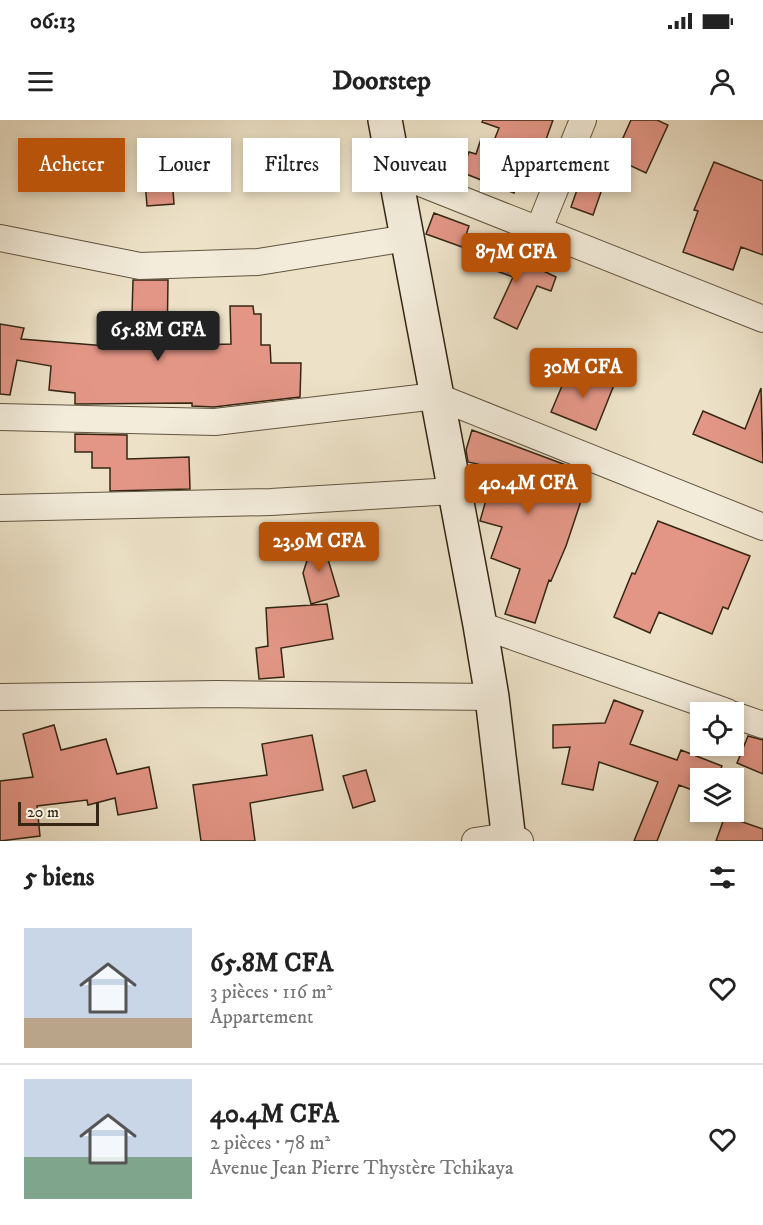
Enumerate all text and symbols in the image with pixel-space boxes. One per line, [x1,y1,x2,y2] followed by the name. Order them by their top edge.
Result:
[30,8,75,35] text: 06:13
[332,64,431,98] text: Doorstep
[24,65,57,98] icon: menu
[706,65,739,98] icon: person
[18,138,125,192] chip: Acheter
[137,138,231,192] chip: Louer
[243,138,340,192] chip: Filtres
[352,138,468,192] chip: Nouveau
[480,138,631,192] chip: Appartement
[461,233,571,284] pin: 87M CFA
[476,240,556,265] text: 87M CFA
[89,311,227,362] pin: 65.8M CFA
[111,318,205,343] text: 65.8M CFA
[528,348,638,399] pin: 30M CFA
[544,355,622,380] text: 30M CFA
[459,464,597,515] pin: 40.4M CFA
[478,471,578,496] text: 40.4M CFA
[250,522,388,573] pin: 23.9M CFA
[273,529,365,554] text: 23.9M CFA
[690,702,744,822] map controls
[690,702,744,756] button: locate
[690,768,744,822] button: layers
[18,799,99,826] scale bar
[27,802,59,822] text: 20 m
[24,861,94,894] text: 5 biens
[706,861,739,894] icon: filters
[210,947,333,980] text: 65.8M CFA
[72,952,144,1024] icon: home
[706,972,739,1005] icon: heart
[210,980,332,1005] text: 3 pièces · 116 m²
[210,1005,313,1030] text: Appartement
[210,1098,339,1131] text: 40.4M CFA
[72,1103,144,1175] icon: home
[706,1123,739,1156] icon: heart
[210,1131,330,1156] text: 2 pièces · 78 m²
[210,1156,514,1181] text: Avenue Jean Pierre Thystère Tchikaya

